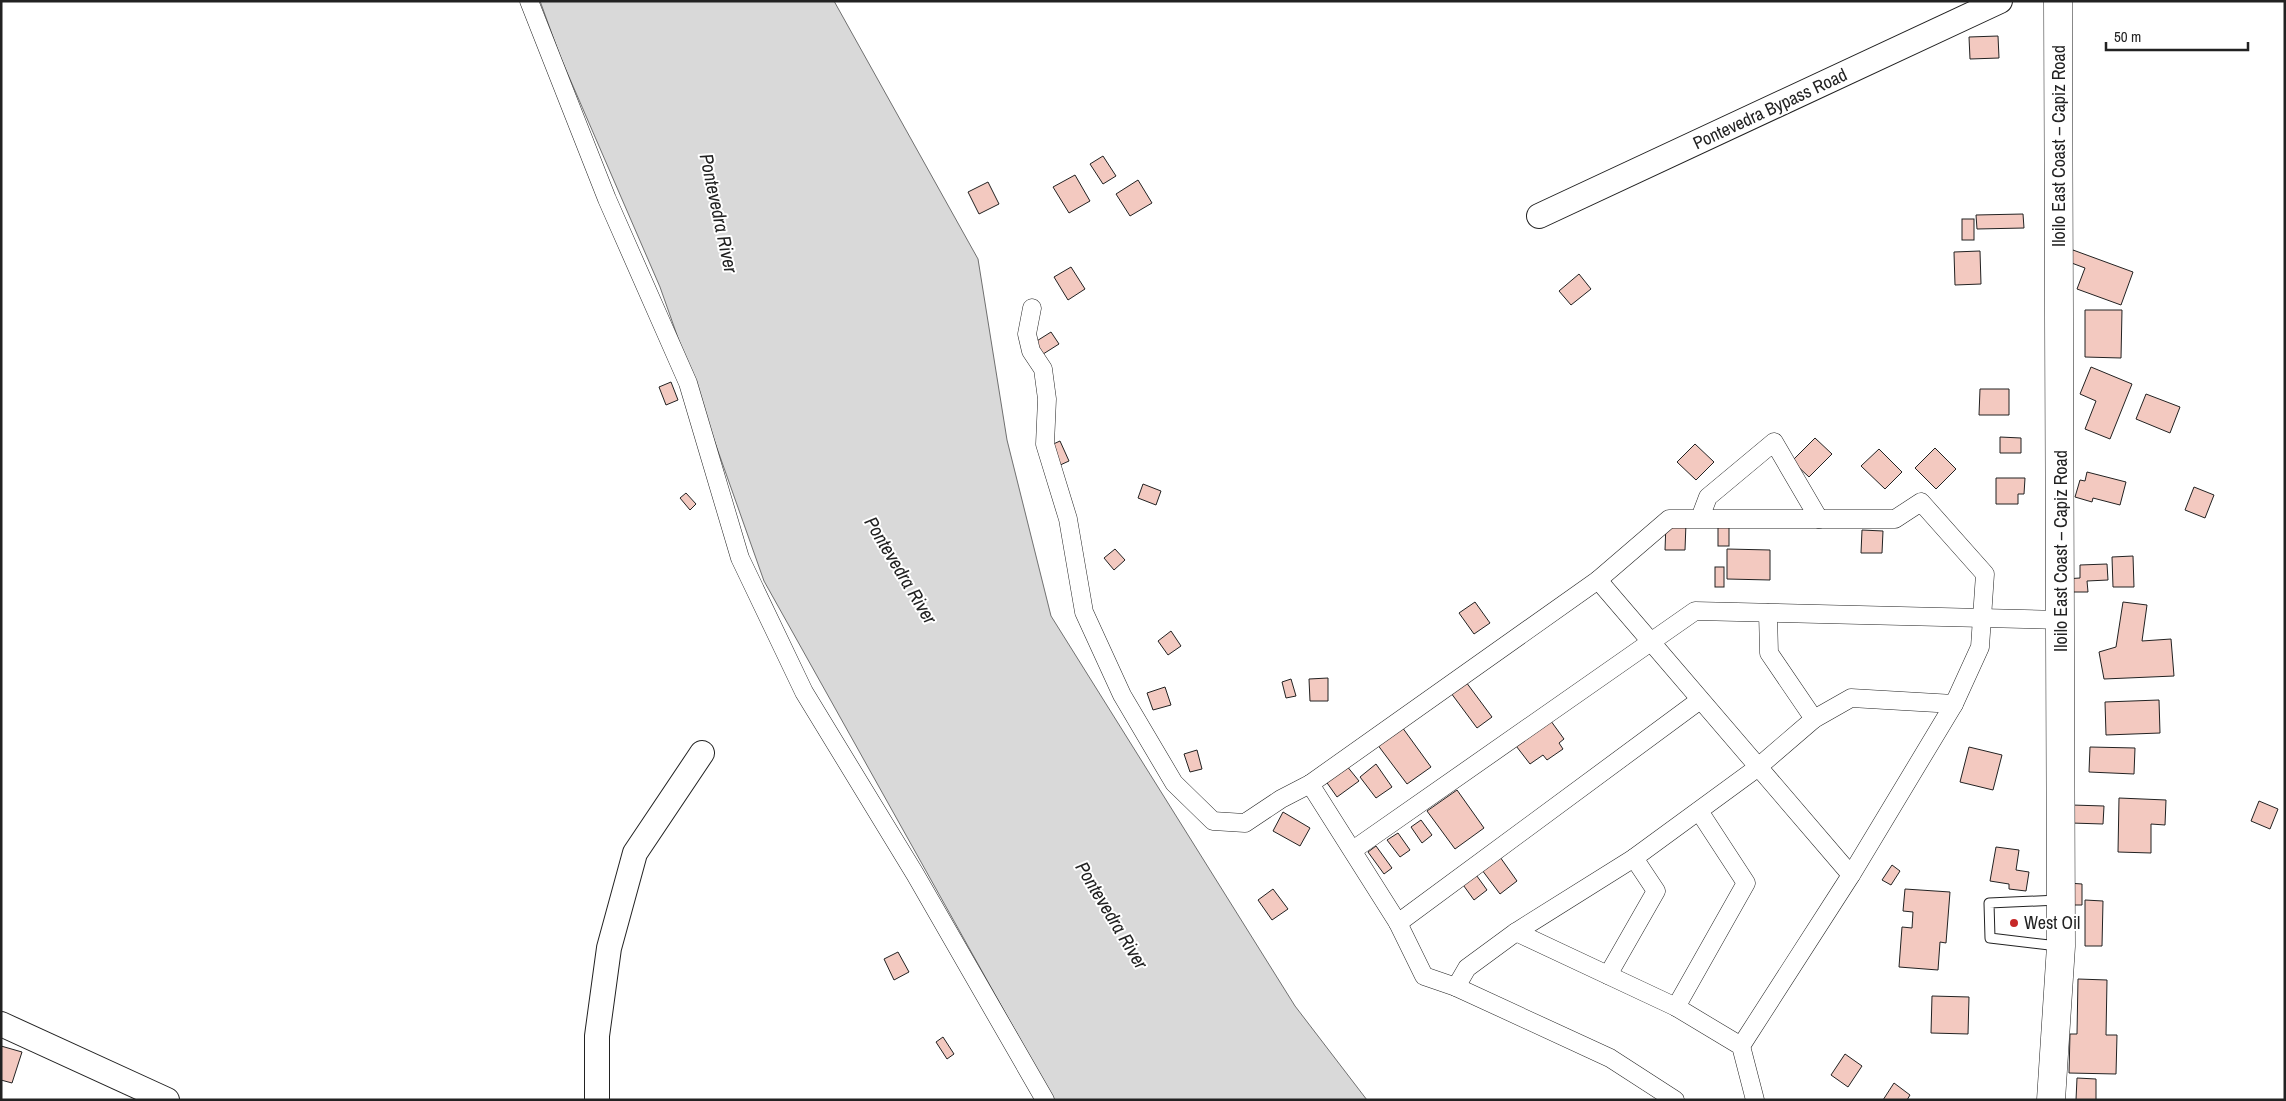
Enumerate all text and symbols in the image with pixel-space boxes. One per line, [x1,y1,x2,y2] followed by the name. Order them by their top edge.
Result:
[2106,20,2248,52] scale bar
[2114,26,2141,47] text: 50 m
[2046,45,2071,247] street label: Iloilo East Coast – Capiz Road
[1689,62,1851,155] street label: Pontevedra Bypass Road
[694,151,744,276] water label: Pontevedra River
[2048,450,2073,652] street label: Iloilo East Coast – Capiz Road
[859,511,944,629] water label: Pontevedra River
[1070,856,1155,974] water label: Pontevedra River
[2024,910,2080,935] place label: West Oil
[2008,917,2020,929] marker: West Oil

